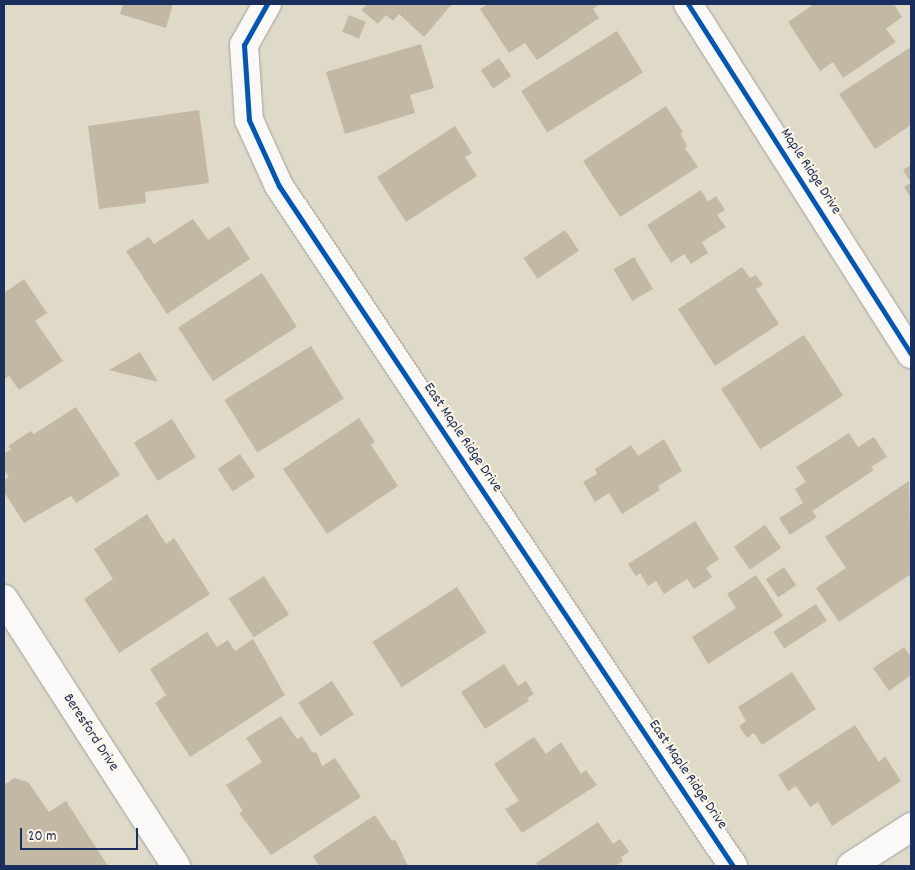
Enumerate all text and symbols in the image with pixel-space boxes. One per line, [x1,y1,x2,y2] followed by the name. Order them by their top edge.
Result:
[776,126,844,218] street label: Maple Ridge Drive
[419,380,505,496] street label: East Maple Ridge Drive
[58,691,122,775] street label: Beresford Drive
[644,717,730,833] street label: East Maple Ridge Drive
[22,818,140,850] scale bar
[28,826,56,848] text: 20 m

